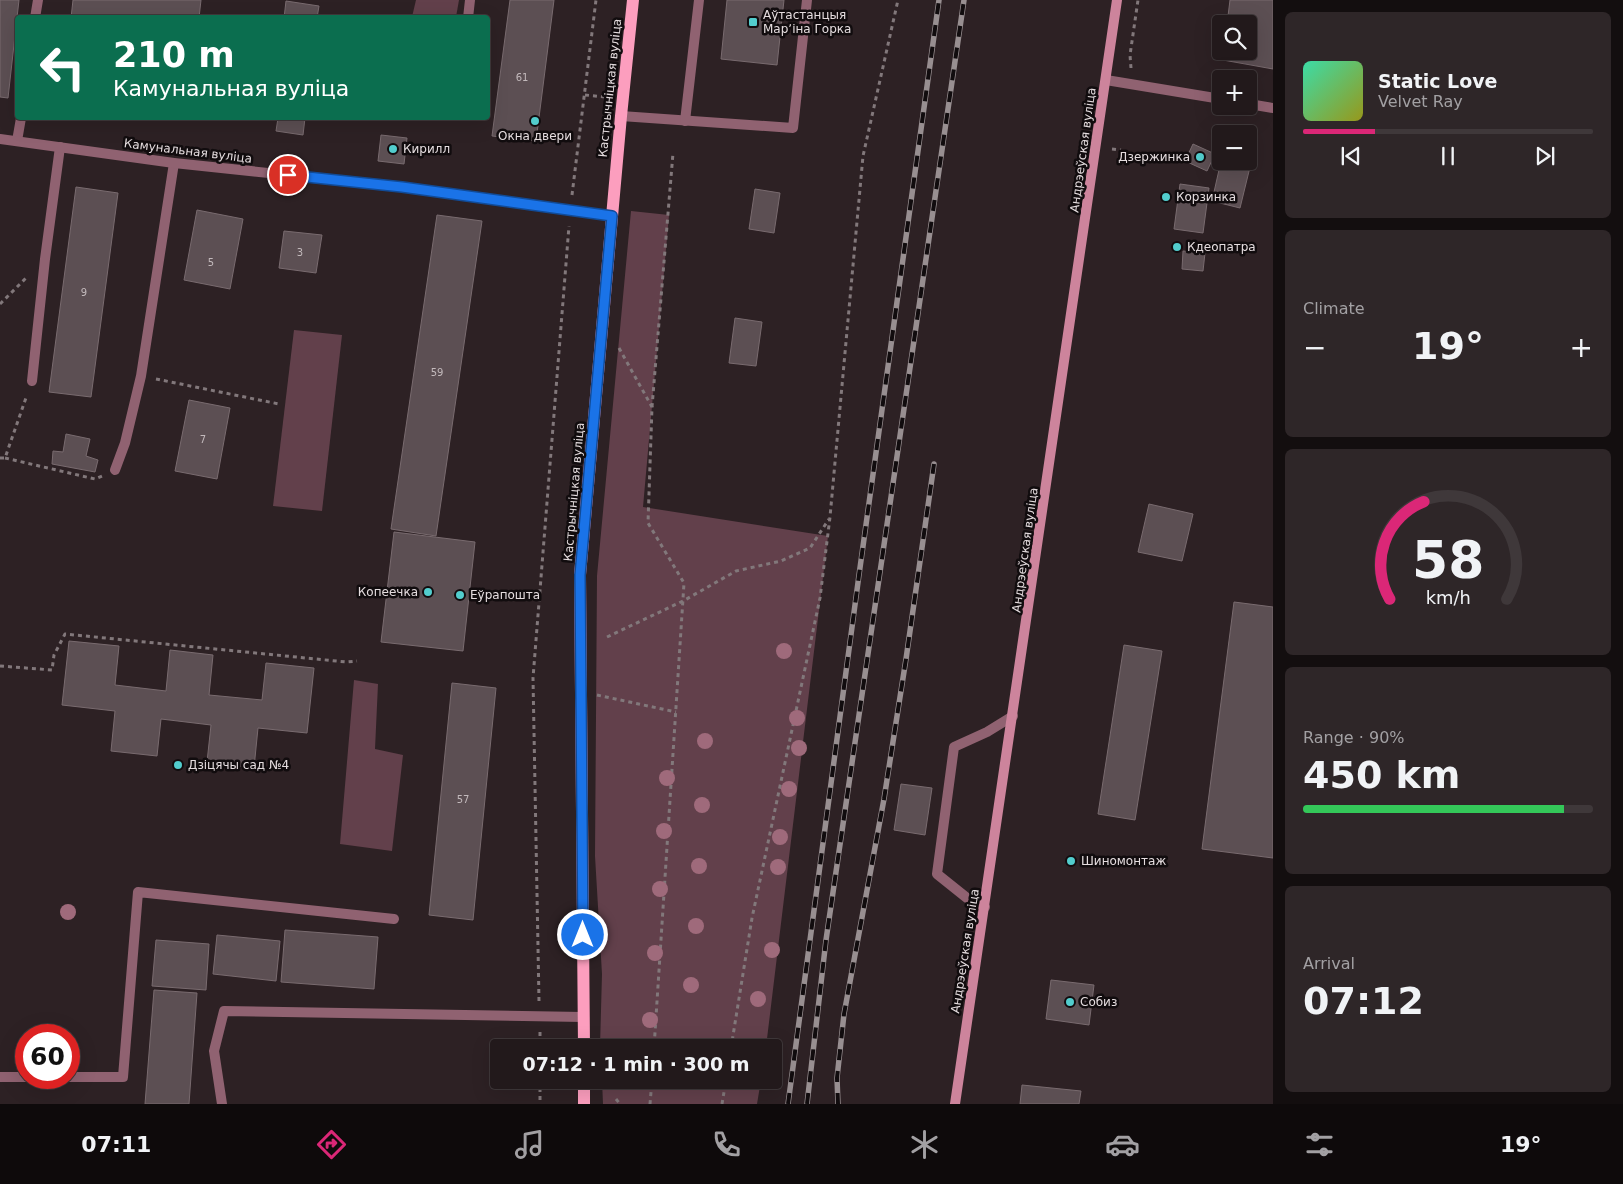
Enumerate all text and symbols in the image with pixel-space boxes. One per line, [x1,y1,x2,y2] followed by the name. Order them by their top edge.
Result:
[763,8,851,36] place label: Аўтастанцыя Марʼіна Горка
[1212,15,1257,170] map controls
[1212,15,1257,60] button: search
[747,16,759,28] marker: Аўтастанцыя Марʼіна Горка
[596,18,624,158] street label: Кастрычніцкая вуліца
[30,35,95,100] icon: left
[113,35,235,75] text: 210 m
[1212,70,1257,115] button: +
[1378,70,1498,92] text: Static Love
[516,72,528,83] house number: 61
[113,76,349,101] text: Камунальная вуліца
[1067,87,1099,213] street label: Андрэеўская вуліца
[1378,92,1463,111] text: Velvet Ray
[529,115,541,127] marker: Окна двери
[1212,125,1257,170] button: −
[498,129,572,143] place label: Окна двери
[123,136,253,166] street label: Камунальная вуліца
[403,142,450,156] place label: Кирилл
[1337,142,1365,170] icon: previous
[1434,142,1462,170] icon: pause
[1531,142,1559,170] icon: next
[387,143,399,155] marker: Кирилл
[1118,150,1190,164] place label: Дзержинка
[1194,151,1206,163] marker: Дзержинка
[267,154,309,196] pin
[274,161,302,189] icon: arrive
[1176,190,1236,204] place label: Корзинка
[1160,191,1172,203] marker: Корзинка
[1187,240,1256,254] place label: Кдеопатра
[1171,241,1183,253] marker: Кдеопатра
[297,247,303,258] house number: 3
[208,257,214,268] house number: 5
[81,287,87,298] house number: 9
[1303,299,1365,318] text: Climate
[1412,324,1484,368] text: 19°
[1303,331,1326,364] text: −
[1570,331,1593,364] text: +
[431,367,443,378] house number: 59
[561,422,587,562] street label: Кастрычніцкая вуліца
[200,434,206,445] house number: 7
[1009,487,1041,613] street label: Андрэеўская вуліца
[1412,530,1484,590] text: 58
[358,585,418,599] place label: Копеечка
[422,586,434,598] marker: Копеечка
[1425,587,1471,608] text: km/h
[470,588,540,602] place label: Еўрапошта
[454,589,466,601] marker: Еўрапошта
[1303,728,1405,747] text: Range · 90%
[1303,753,1460,797] text: 450 km
[188,758,289,772] place label: Дзіцячы сад №4
[172,759,184,771] marker: Дзіцячы сад №4
[457,794,469,805] house number: 57
[1081,854,1166,868] place label: Шиномонтаж
[1065,855,1077,867] marker: Шиномонтаж
[948,888,982,1014] street label: Андрэеўская вуліца
[556,908,608,960] position arrow
[1303,954,1355,973] text: Arrival
[1303,979,1424,1023] text: 07:12
[1080,995,1117,1009] place label: Собиз
[1064,996,1076,1008] marker: Собиз
[15,1024,80,1089] speed limit sign: 60
[522,1053,750,1075] text: 07:12 · 1 min · 300 m
[314,1127,349,1162] icon: directions
[512,1127,547,1162] icon: music
[709,1127,744,1162] icon: phone
[907,1127,942,1162] icon: climate
[1105,1127,1140,1162] icon: car
[1302,1127,1337,1162] icon: filters
[81,1132,151,1157] text: 07:11
[1500,1132,1542,1157] text: 19°

